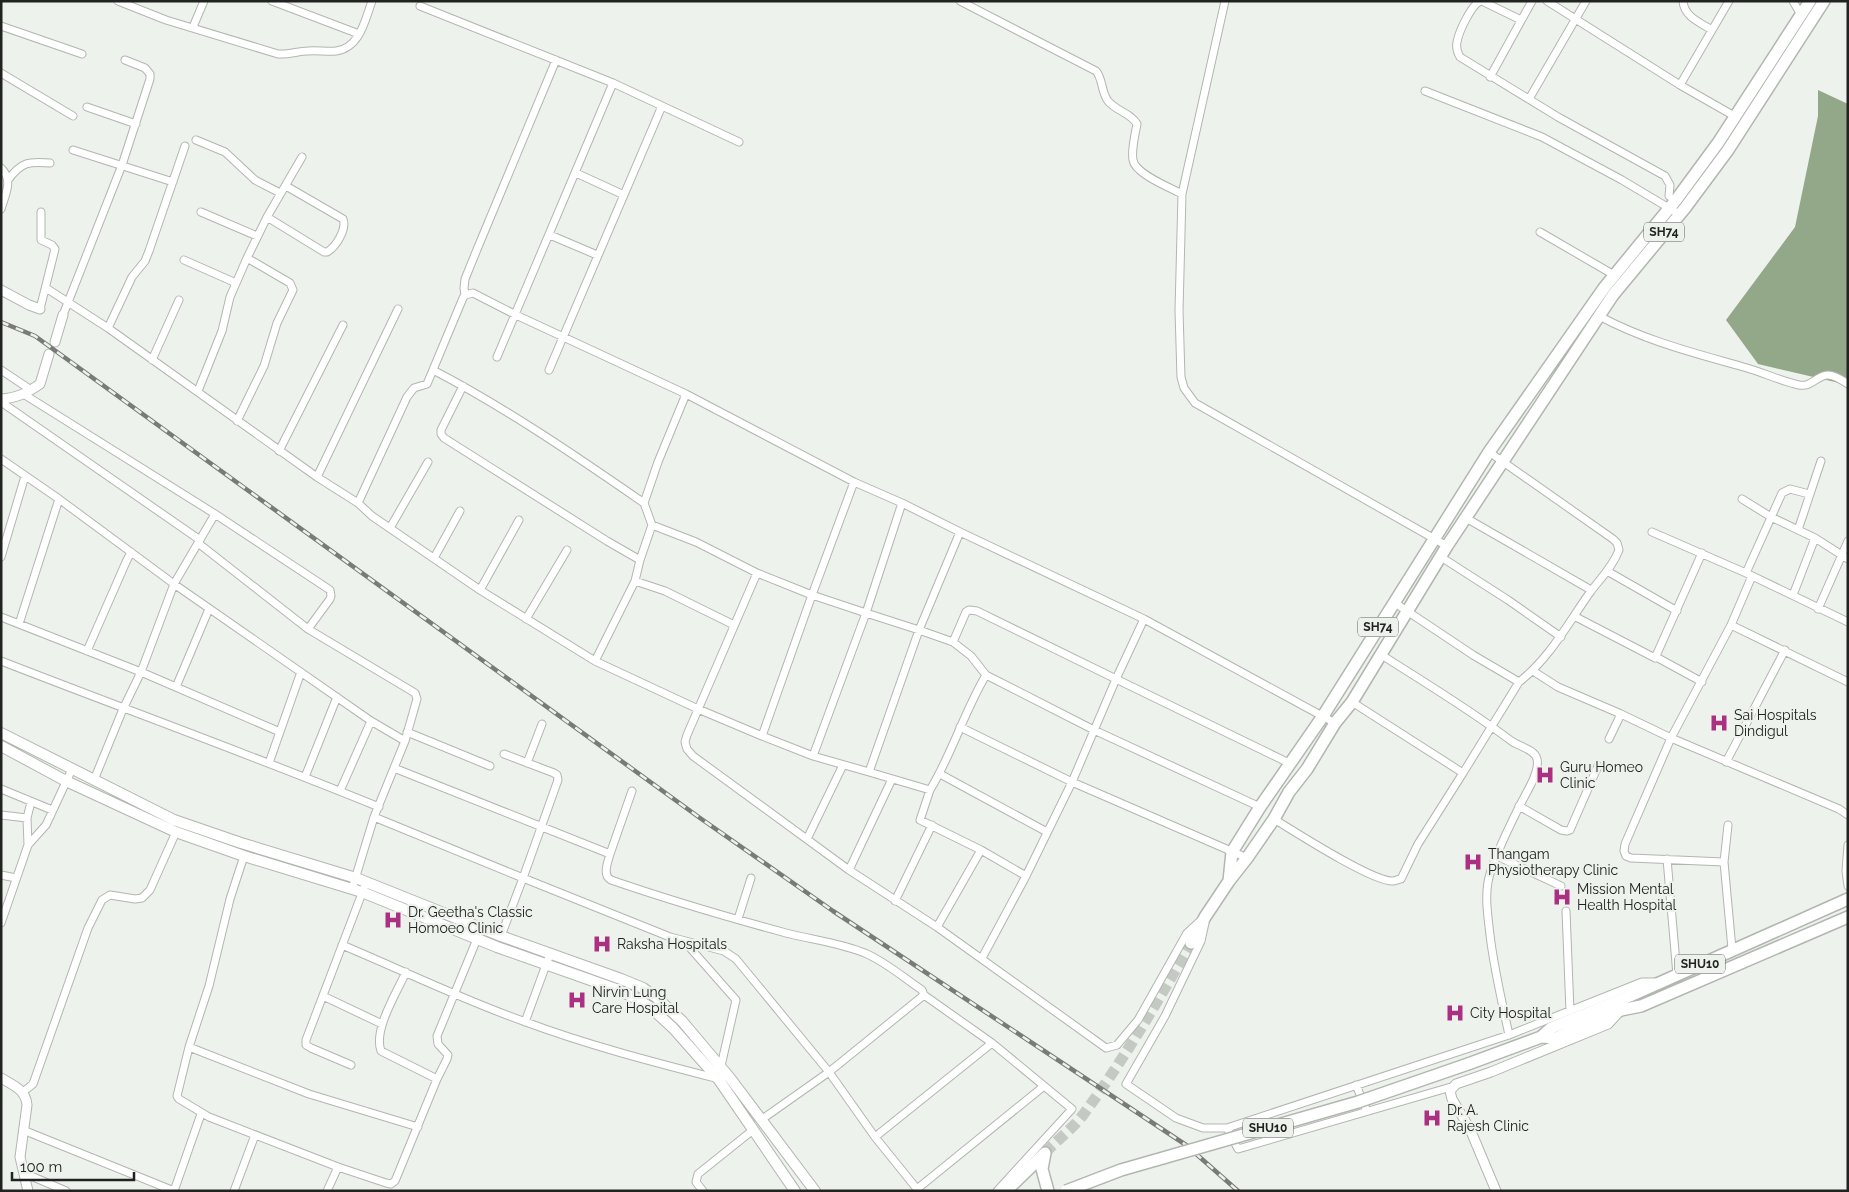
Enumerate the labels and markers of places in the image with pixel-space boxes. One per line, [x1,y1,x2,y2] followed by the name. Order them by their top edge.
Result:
[1734,707,1817,739] place label: Sai Hospitals Dindigul
[1708,712,1730,734] hospital icon: Sai Hospitals Dindigul
[1560,759,1643,791] place label: Guru Homeo Clinic
[1534,764,1556,786] hospital icon: Guru Homeo Clinic
[1488,846,1619,878] place label: Thangam Physiotherapy Clinic
[1462,851,1484,873] hospital icon: Thangam Physiotherapy Clinic
[1577,881,1677,913] place label: Mission Mental Health Hospital
[1551,886,1573,908] hospital icon: Mission Mental Health Hospital
[408,904,533,936] place label: Dr. Geetha's Classic Homoeo Clinic
[382,909,404,931] hospital icon: Dr. Geetha's Classic Homoeo Clinic
[591,933,613,955] hospital icon: Raksha Hospitals
[617,936,727,952] place label: Raksha Hospitals
[592,984,679,1016] place label: Nirvin Lung Care Hospital
[566,989,588,1011] hospital icon: Nirvin Lung Care Hospital
[1444,1002,1466,1024] hospital icon: City Hospital
[1470,1005,1551,1021] place label: City Hospital
[1447,1102,1529,1134] place label: Dr. A. Rajesh Clinic
[1421,1107,1443,1129] hospital icon: Dr. A. Rajesh Clinic

